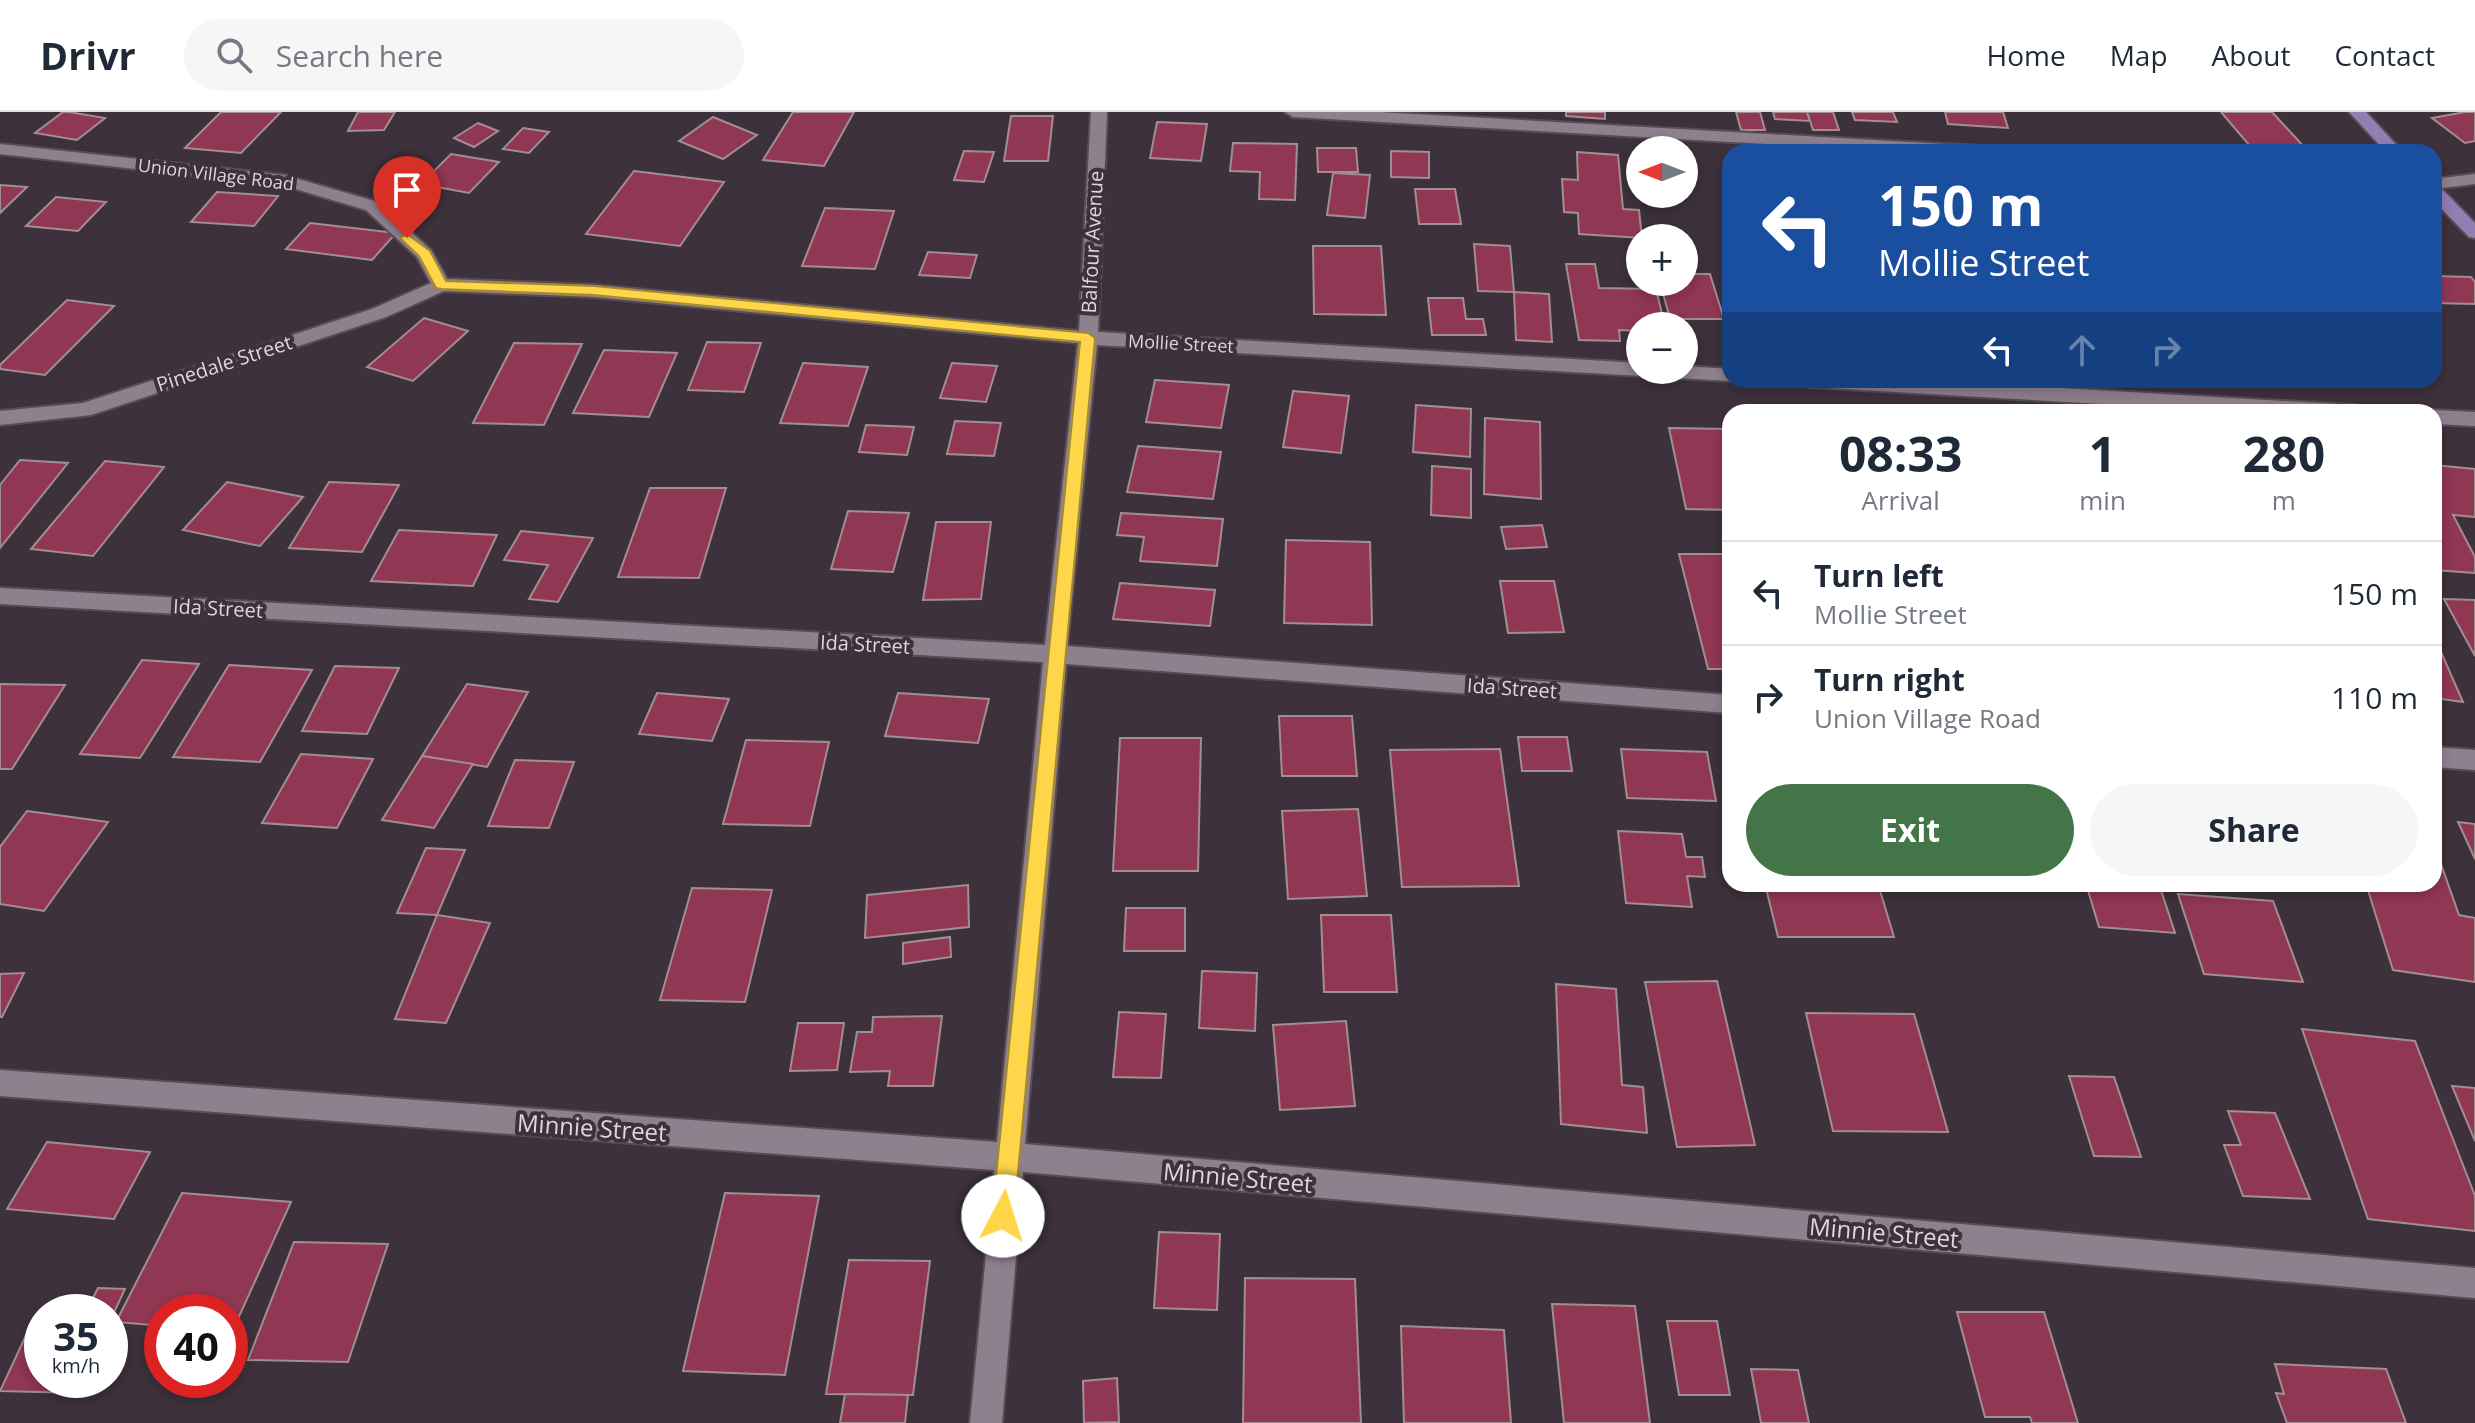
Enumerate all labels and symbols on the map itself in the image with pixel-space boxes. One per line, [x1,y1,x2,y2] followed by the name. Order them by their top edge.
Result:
[1626,136,1698,208] north arrow
[137,153,295,195] street label: Union Village Road
[373,156,441,238] pin
[1075,170,1109,314] street label: Balfour Avenue
[153,328,295,398] street label: Pinedale Street
[1128,328,1234,358] street label: Mollie Street
[172,592,264,624] street label: Ida Street
[819,628,911,660] street label: Ida Street
[1466,671,1558,705] street label: Ida Street
[516,1105,668,1149] street label: Minnie Street
[1162,1154,1314,1200] street label: Minnie Street
[961,1174,1045,1258] position arrow
[1808,1209,1960,1255] street label: Minnie Street
[144,1294,248,1398] speed limit sign: 40

